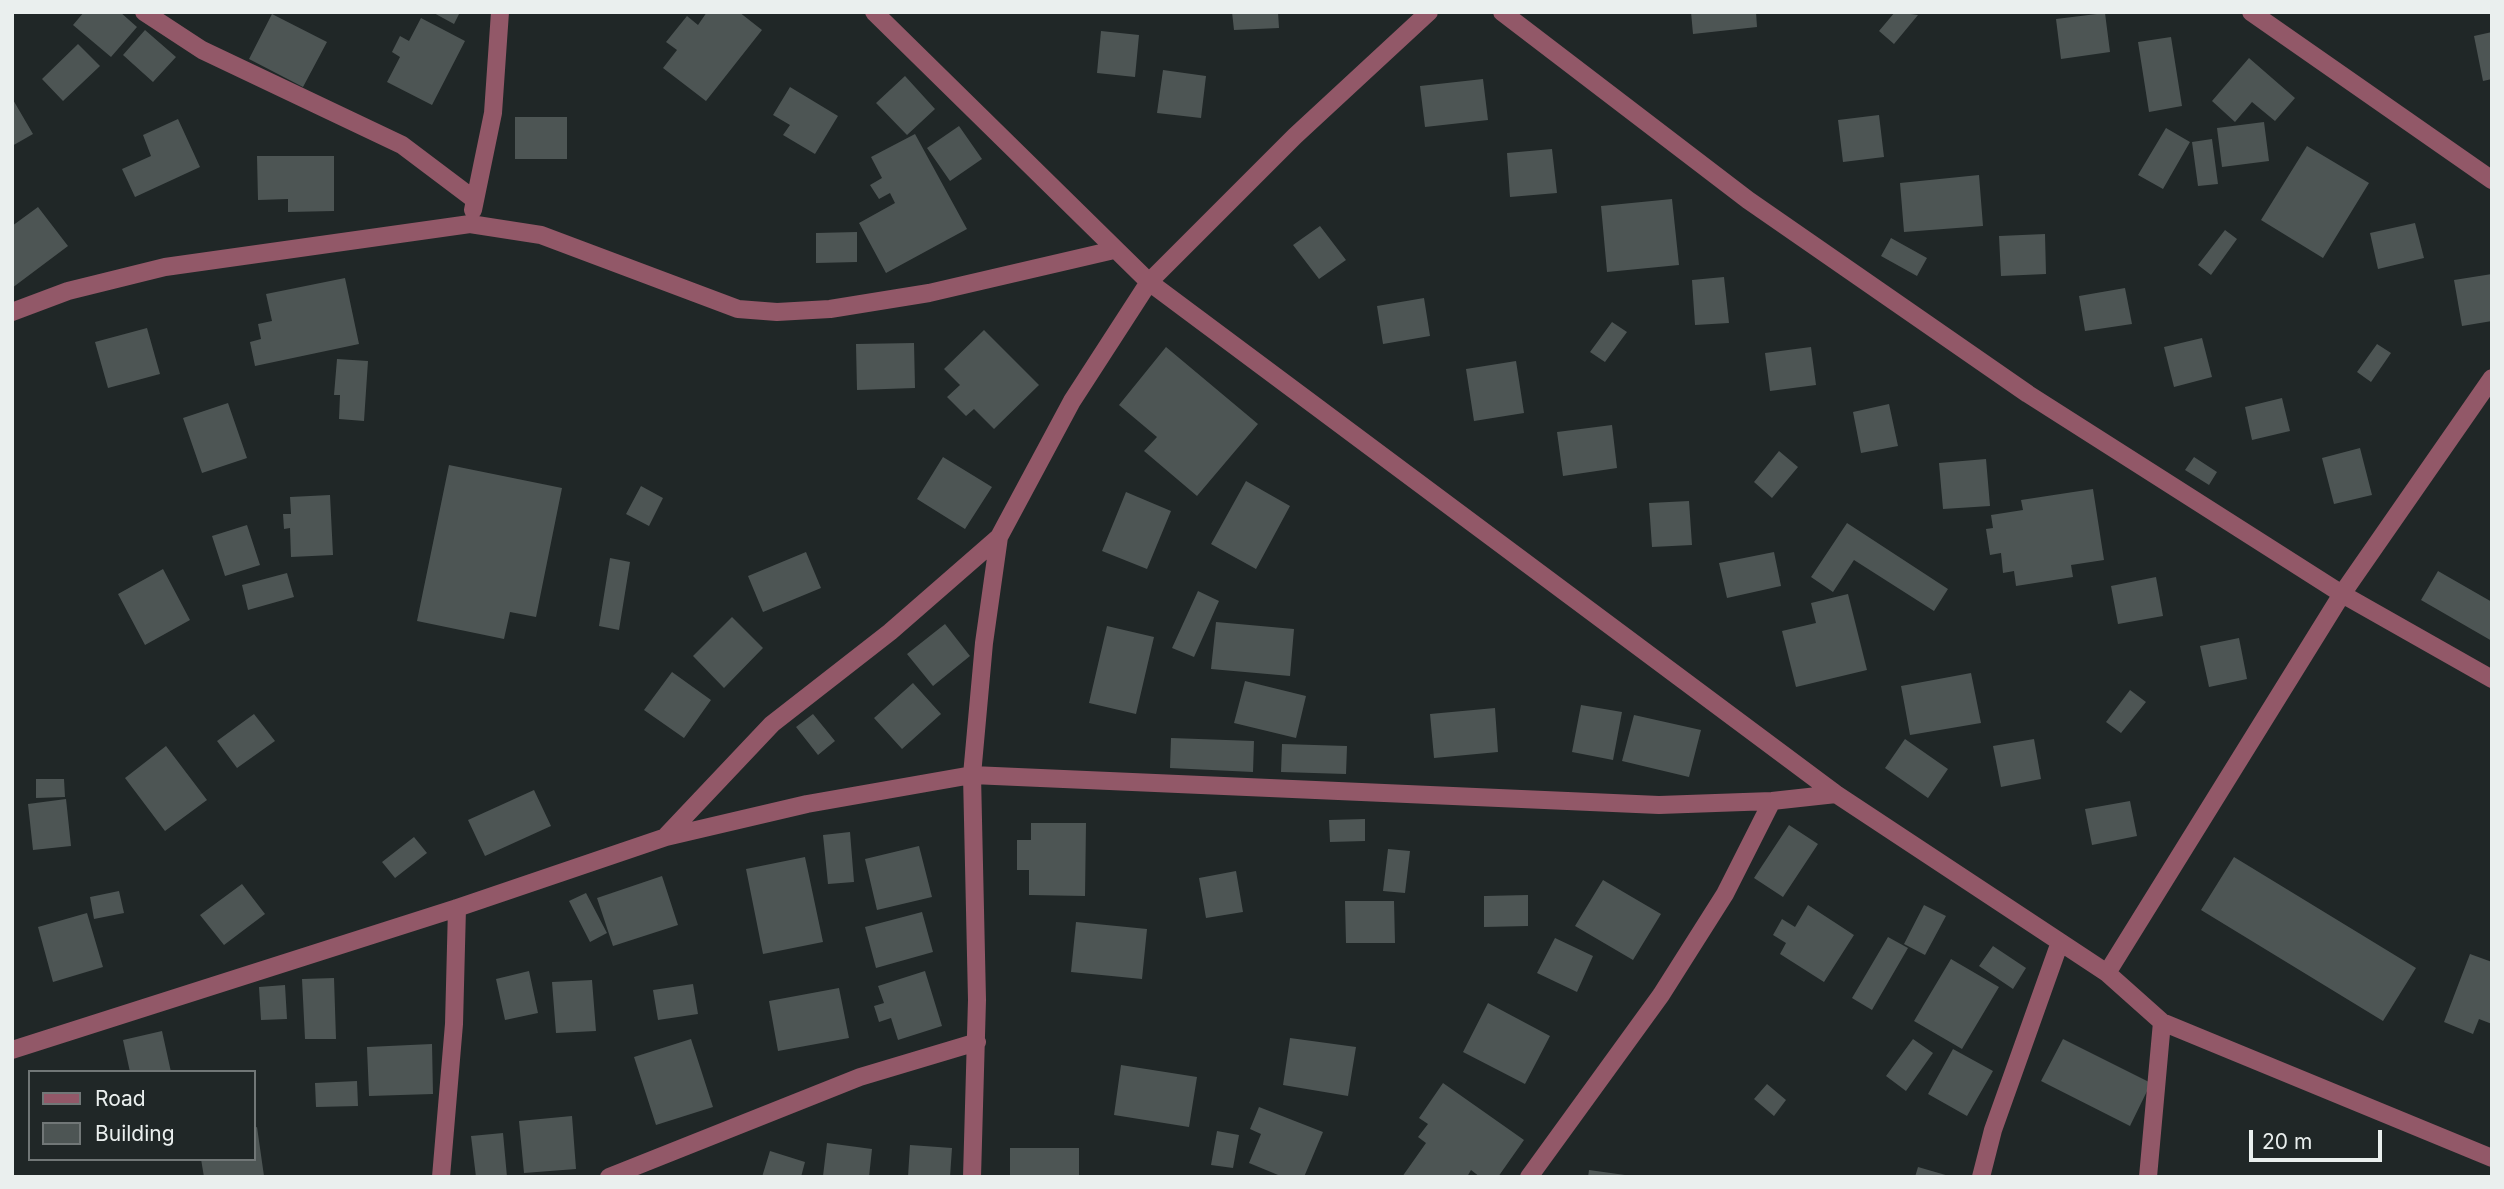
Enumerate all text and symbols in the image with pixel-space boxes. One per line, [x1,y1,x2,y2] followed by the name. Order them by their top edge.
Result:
[28,1070,256,1161] legend
[95,1086,146,1111] text: Road
[2252,1116,2385,1160] scale bar
[95,1121,175,1146] text: Building
[2262,1129,2312,1154] text: 20 m

